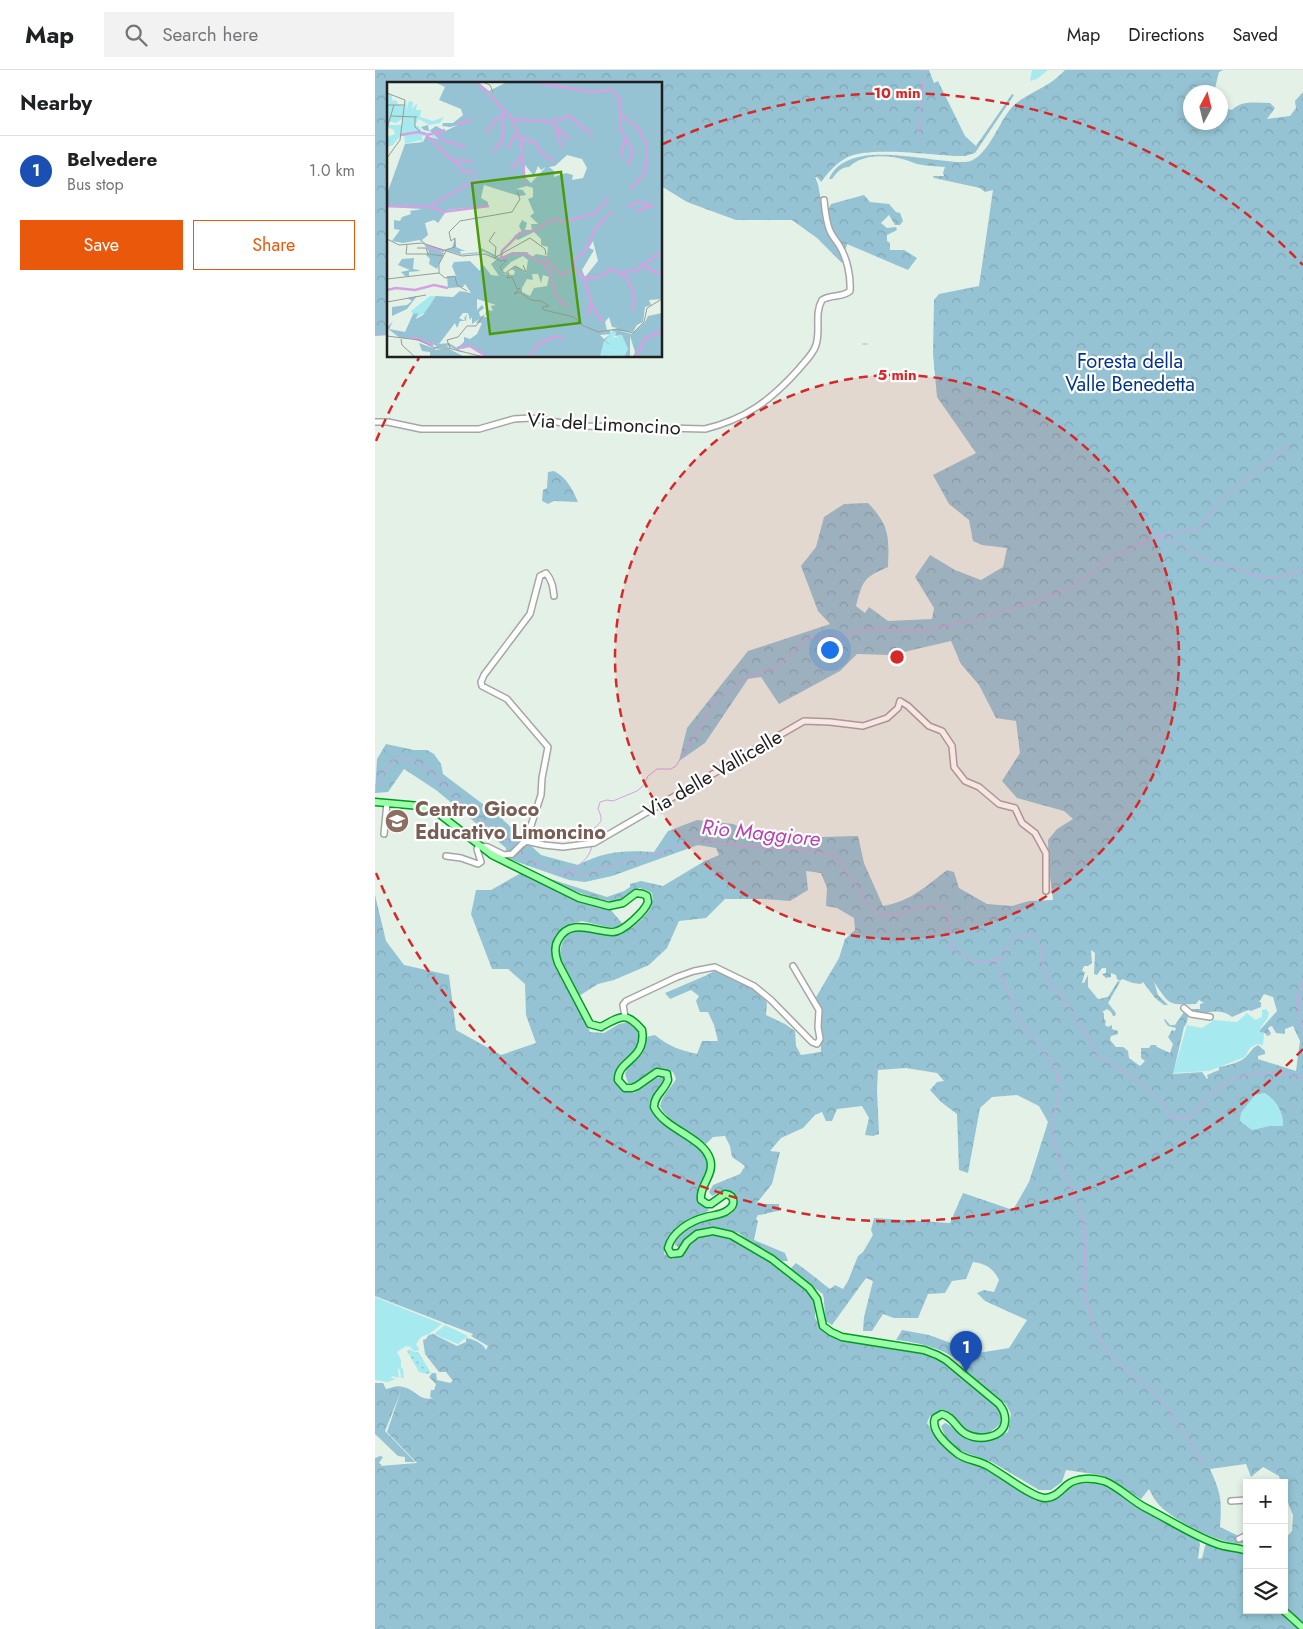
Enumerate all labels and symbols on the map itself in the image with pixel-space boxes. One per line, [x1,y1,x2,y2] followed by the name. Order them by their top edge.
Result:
[387,82,663,358] inset map
[873,82,921,104] text: 10 min
[1183,85,1228,130] north arrow
[1065,347,1195,399] park label: Foresta della Valle Benedetta
[877,364,917,386] text: 5 min
[526,405,682,443] street label: Via del Limoncino
[817,637,843,663] your location
[888,648,906,666] centre of rings
[638,722,788,826] street label: Via delle Vallicelle
[415,795,606,847] place label: Centro Gioco Educativo Limoncino
[384,808,410,834] school or university icon: Centro Gioco Educativo Limoncino
[700,812,822,854] water label: Rio Maggiore
[950,1331,982,1372] pin: 1

